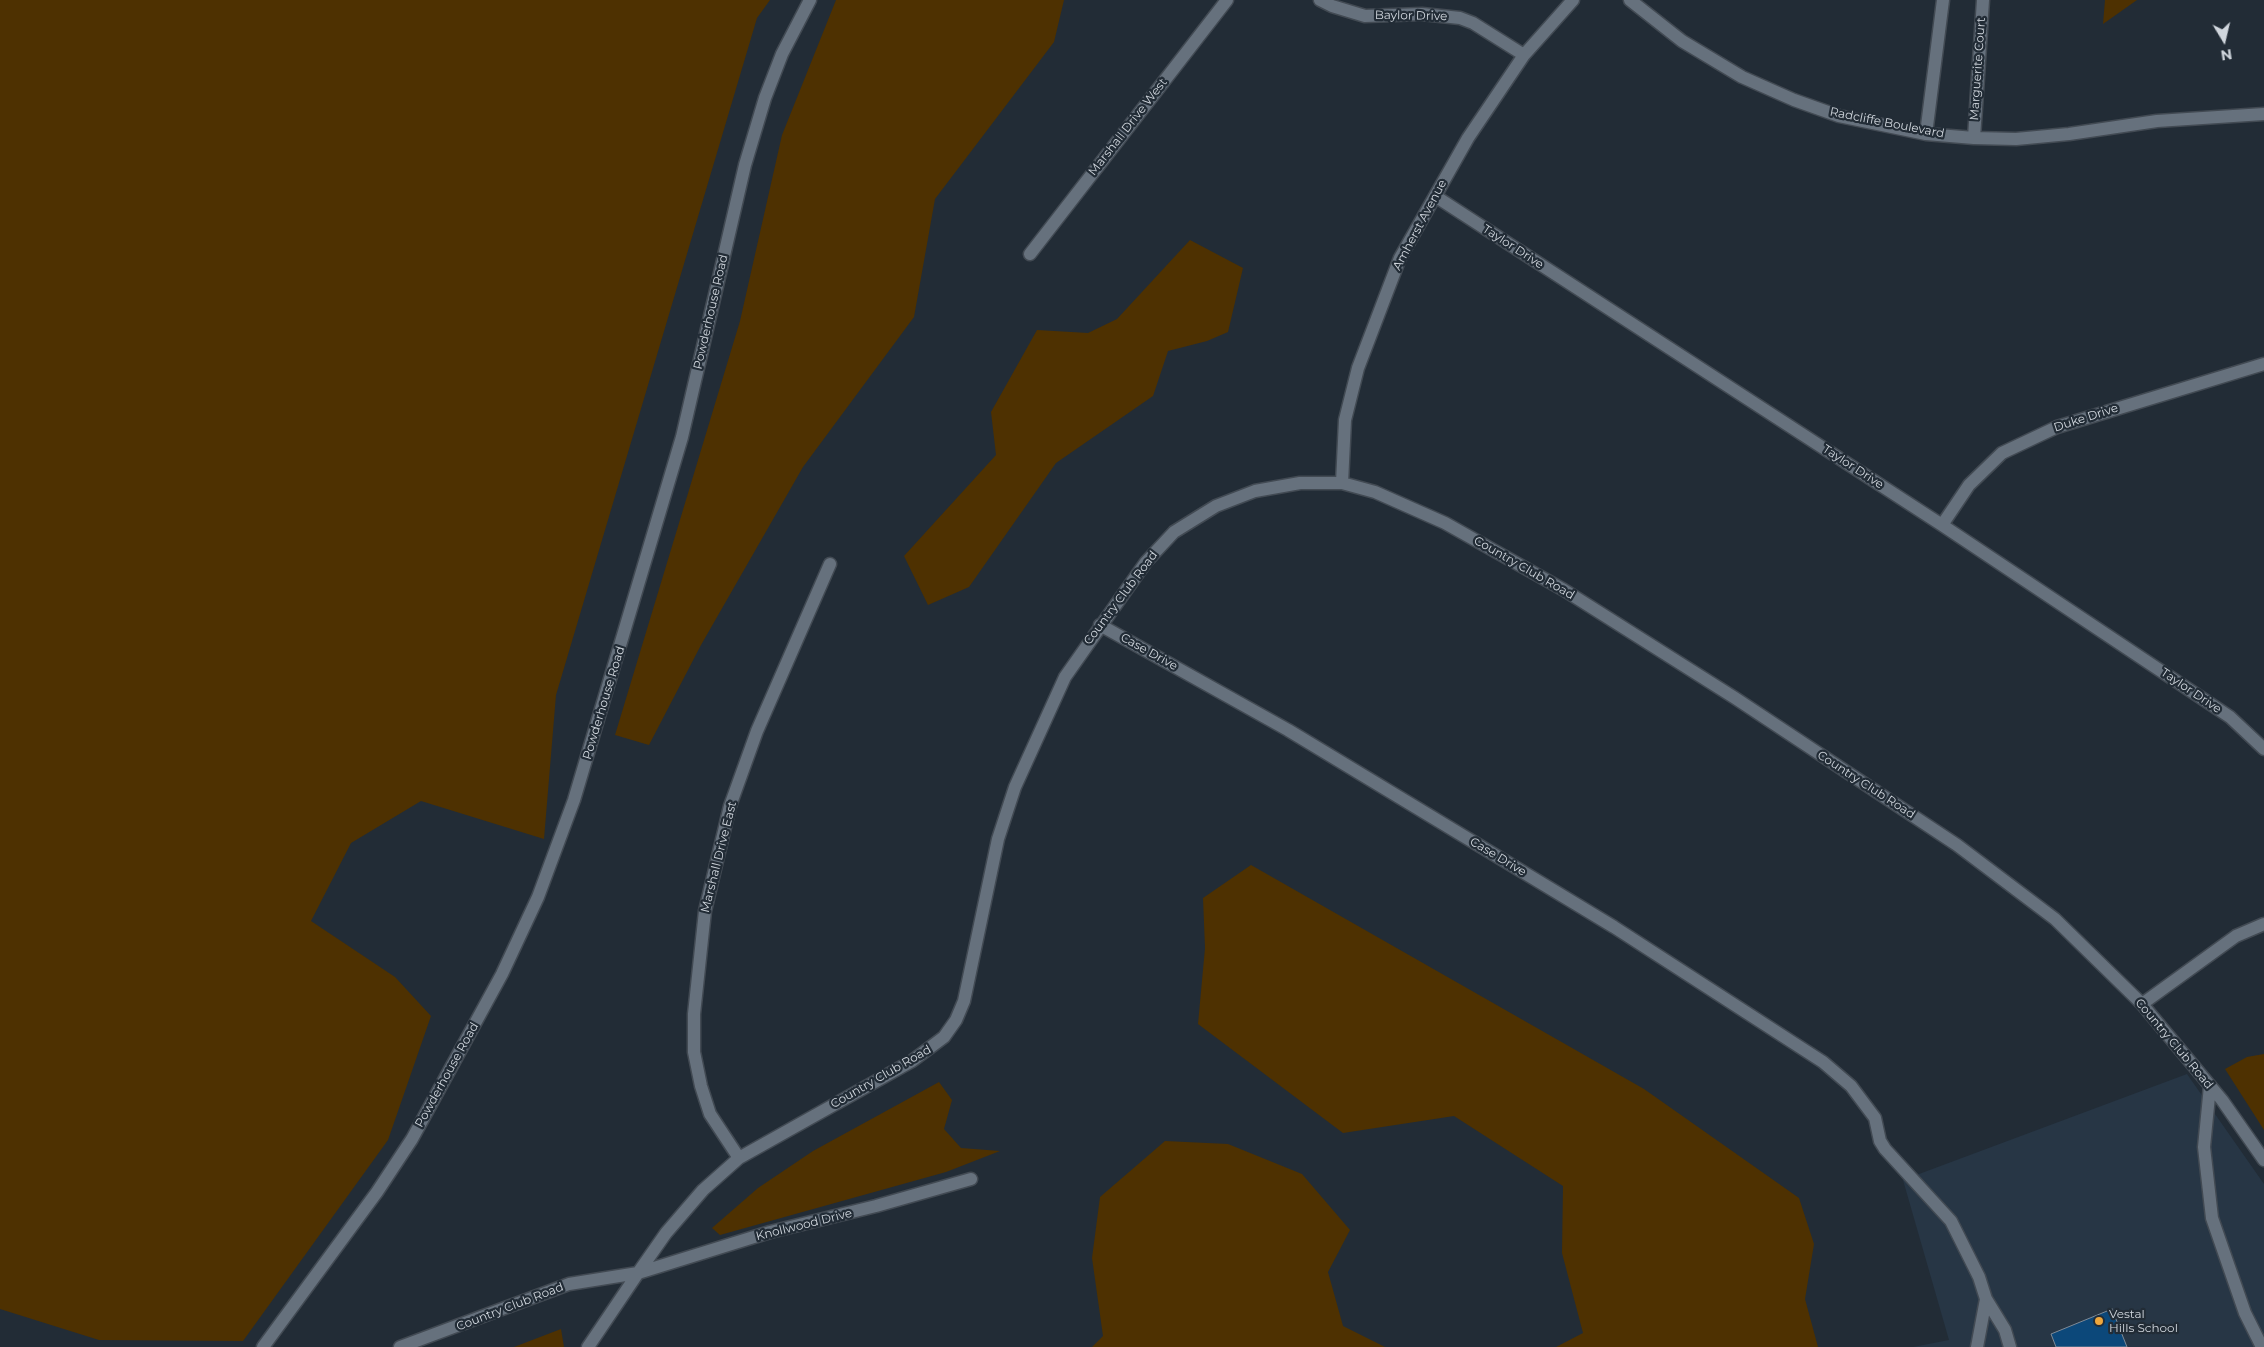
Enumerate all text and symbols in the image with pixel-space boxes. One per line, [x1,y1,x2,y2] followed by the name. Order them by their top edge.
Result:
[1375,8,1447,24] street label: Baylor Drive
[2199,15,2249,65] north arrow
[1967,17,1989,121] street label: Marguerite Court
[2219,45,2233,65] text: N
[1086,76,1170,178] street label: Marshall Drive West
[1828,105,1946,141] street label: Radcliffe Boulevard
[1390,177,1450,273] street label: Amherst Avenue
[1480,222,1546,272] street label: Taylor Drive
[691,253,731,371] street label: Powderhouse Road
[2052,401,2120,435] street label: Duke Drive
[1820,442,1886,492] street label: Taylor Drive
[1471,533,1577,603] street label: Country Club Road
[1081,548,1161,648] street label: Country Club Road
[1118,630,1180,674] street label: Case Drive
[580,645,628,761] street label: Powderhouse Road
[2158,665,2224,717] street label: Taylor Drive
[1814,748,1918,822] street label: Country Club Road
[698,800,740,914] street label: Marshall Drive East
[1467,835,1529,879] street label: Case Drive
[2132,996,2216,1092] street label: Country Club Road
[412,1020,482,1130] street label: Powderhouse Road
[828,1042,934,1112] street label: Country Club Road
[754,1206,854,1244] street label: Knollwood Drive
[454,1280,566,1334] street label: Country Club Road
[2109,1307,2178,1335] place label: Vestal Hills School
[2093,1315,2105,1327] marker: Vestal Hills School

